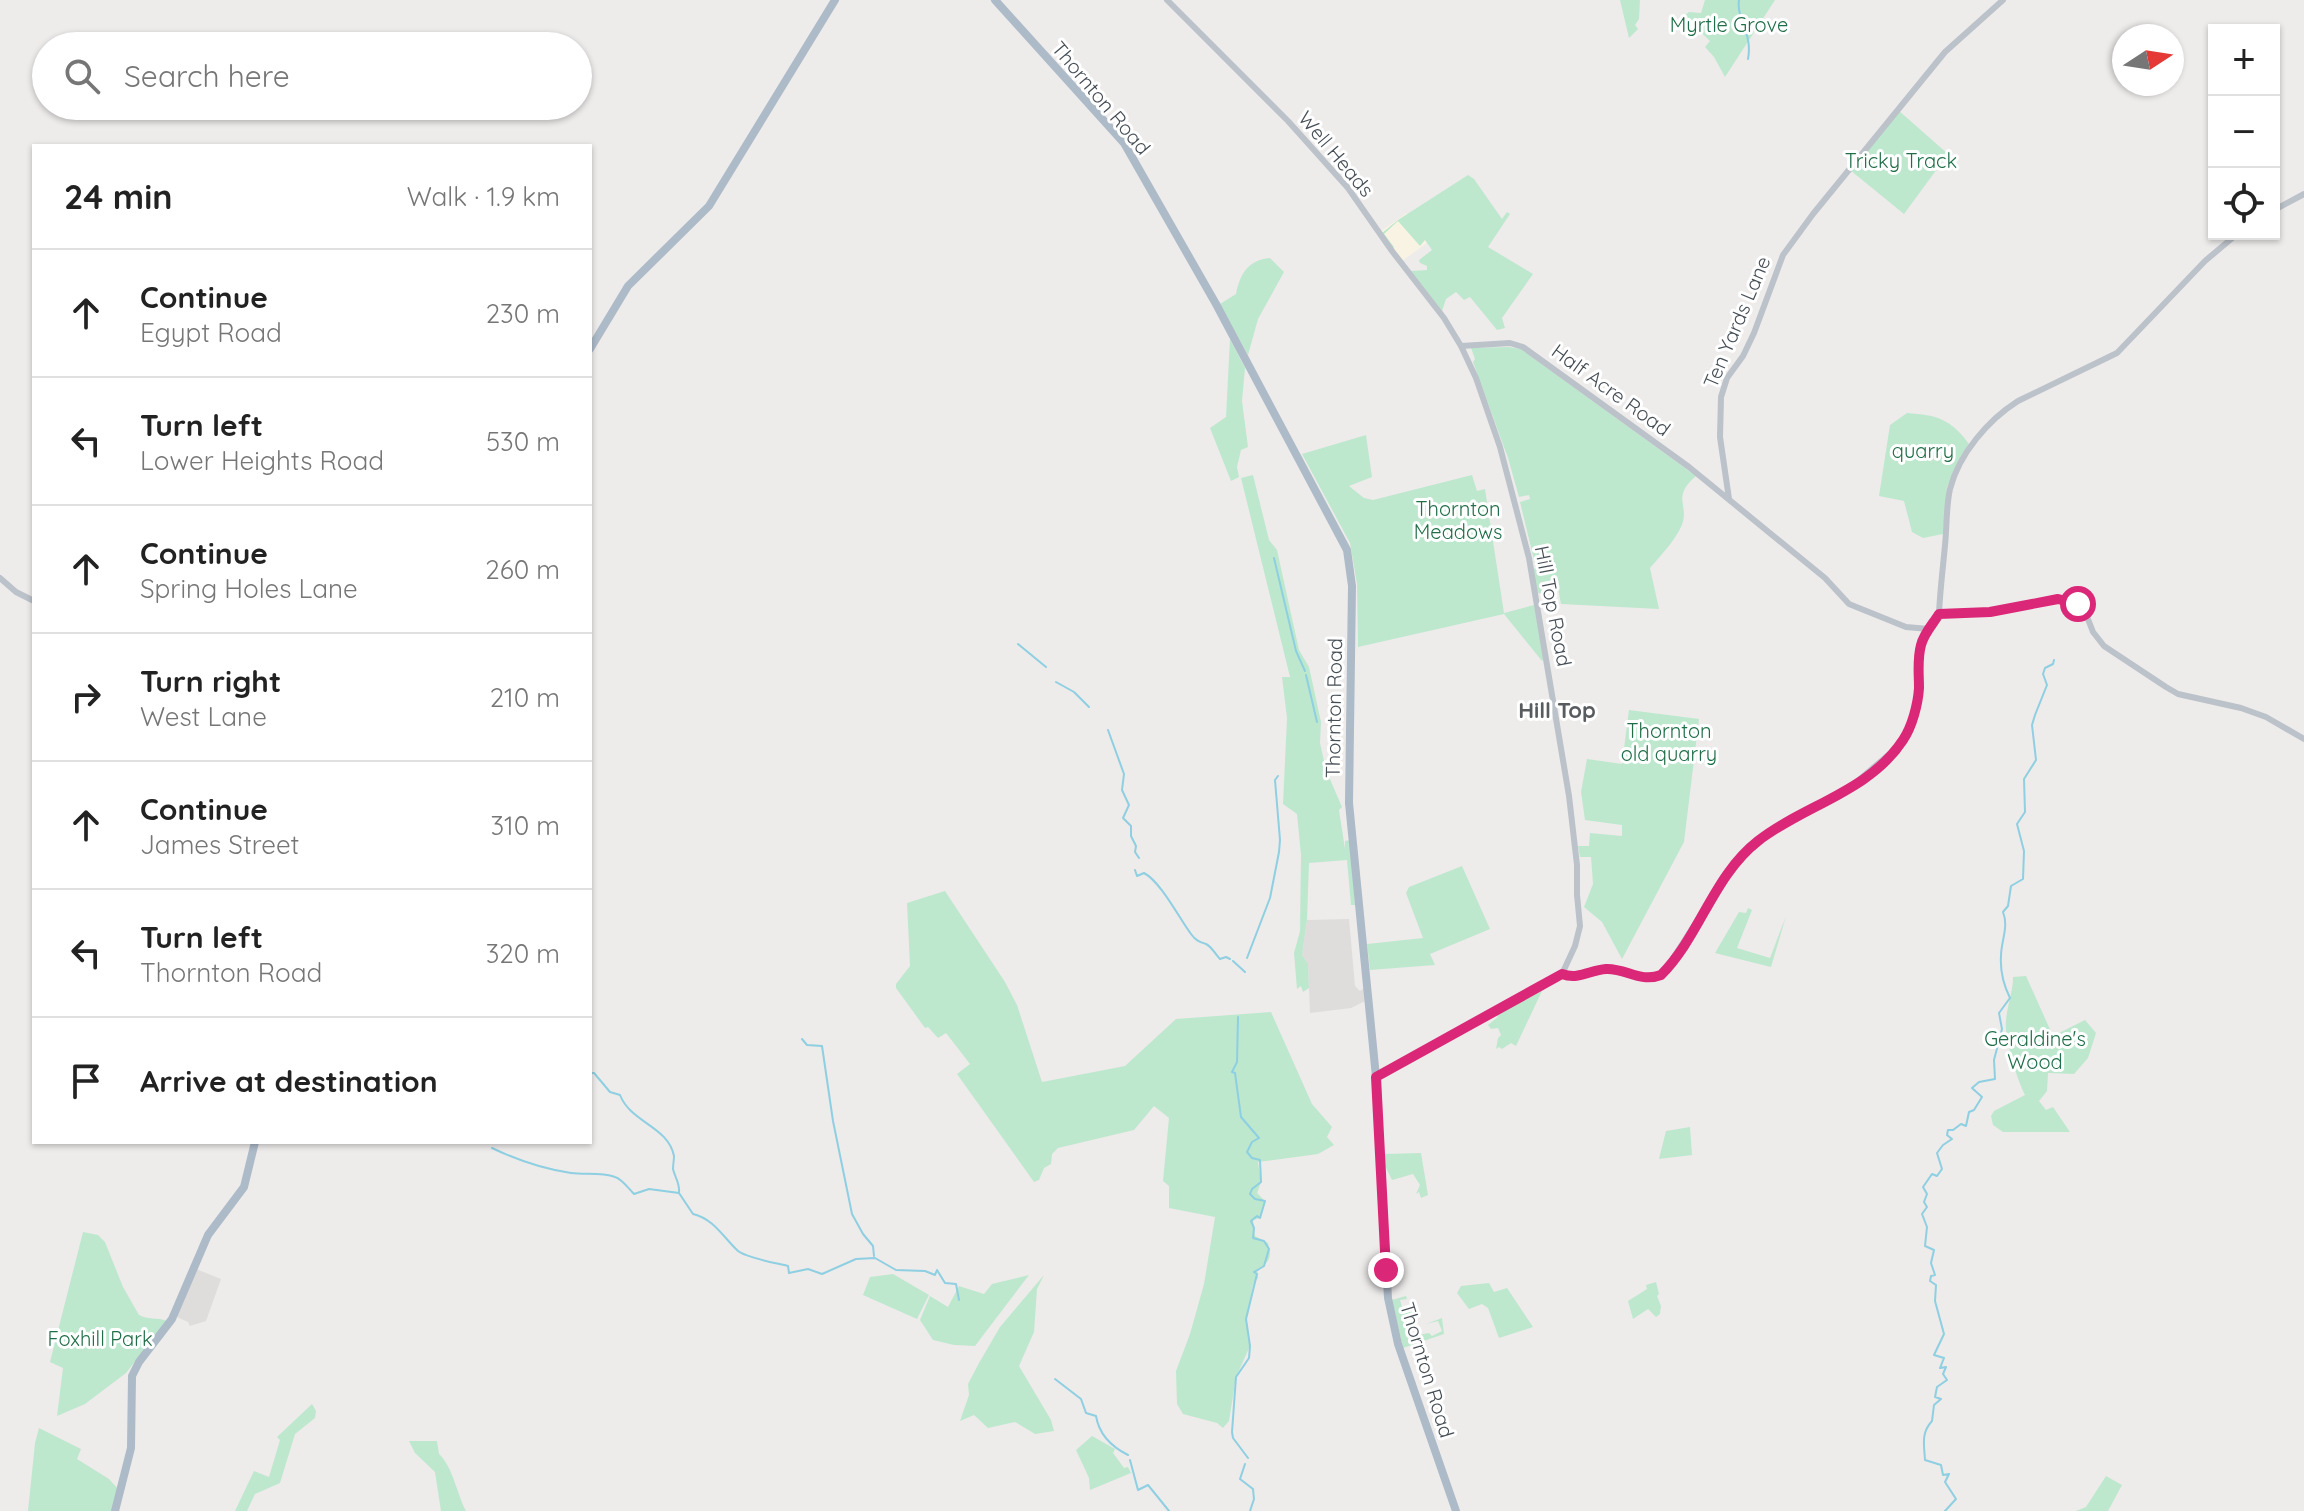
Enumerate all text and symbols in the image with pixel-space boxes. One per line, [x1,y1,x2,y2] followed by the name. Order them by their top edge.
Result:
[1670,12,1788,37] park label: Myrtle Grove
[2112,24,2184,96] north arrow
[2208,24,2280,240] map controls
[2208,24,2280,96] button: +
[32,32,592,120] search box
[1047,36,1156,159] street label: Thornton Road
[60,54,104,98] icon: search
[124,57,290,95] text: Search here
[2208,96,2280,168] button: −
[1293,106,1380,202] street label: Well Heads
[1845,148,1957,173] park label: Tricky Track
[2208,168,2280,240] button: locate
[64,175,173,218] text: 24 min
[407,180,560,213] text: Walk · 1.9 km
[1698,252,1775,391] street label: Ten Yards Lane
[140,278,268,316] text: Continue
[64,291,108,335] icon: ahead
[486,297,560,330] text: 230 m
[140,316,282,349] text: Egypt Road
[1547,338,1676,441] street label: Half Acre Road
[140,406,263,444] text: Turn left
[64,419,108,463] icon: left
[486,425,560,458] text: 530 m
[1892,438,1954,463] park label: quarry
[140,444,384,477] text: Lower Heights Road
[1414,496,1502,544] park label: Thornton Meadows
[140,534,268,572] text: Continue
[1530,543,1577,668] street label: Hill Top Road
[64,547,108,591] icon: ahead
[485,553,560,586] text: 260 m
[140,572,358,605] text: Spring Holes Lane
[2060,586,2096,622] route start
[1320,638,1347,778] street label: Thornton Road
[140,662,281,700] text: Turn right
[64,675,108,719] icon: right
[490,681,560,714] text: 210 m
[1518,696,1596,724] district label: Hill Top
[140,700,267,733] text: West Lane
[1621,718,1717,766] park label: Thornton old quarry
[140,790,268,828] text: Continue
[64,803,108,847] icon: ahead
[490,809,560,842] text: 310 m
[140,828,299,861] text: James Street
[140,918,263,956] text: Turn left
[64,931,108,975] icon: left
[486,937,560,970] text: 320 m
[140,956,322,989] text: Thornton Road
[1984,1026,2086,1074] park label: Geraldine's Wood
[64,1059,108,1103] icon: arrive
[140,1062,438,1100] text: Arrive at destination
[1368,1252,1404,1288] route end
[1395,1299,1460,1441] street label: Thornton Road
[47,1326,153,1351] park label: Foxhill Park

